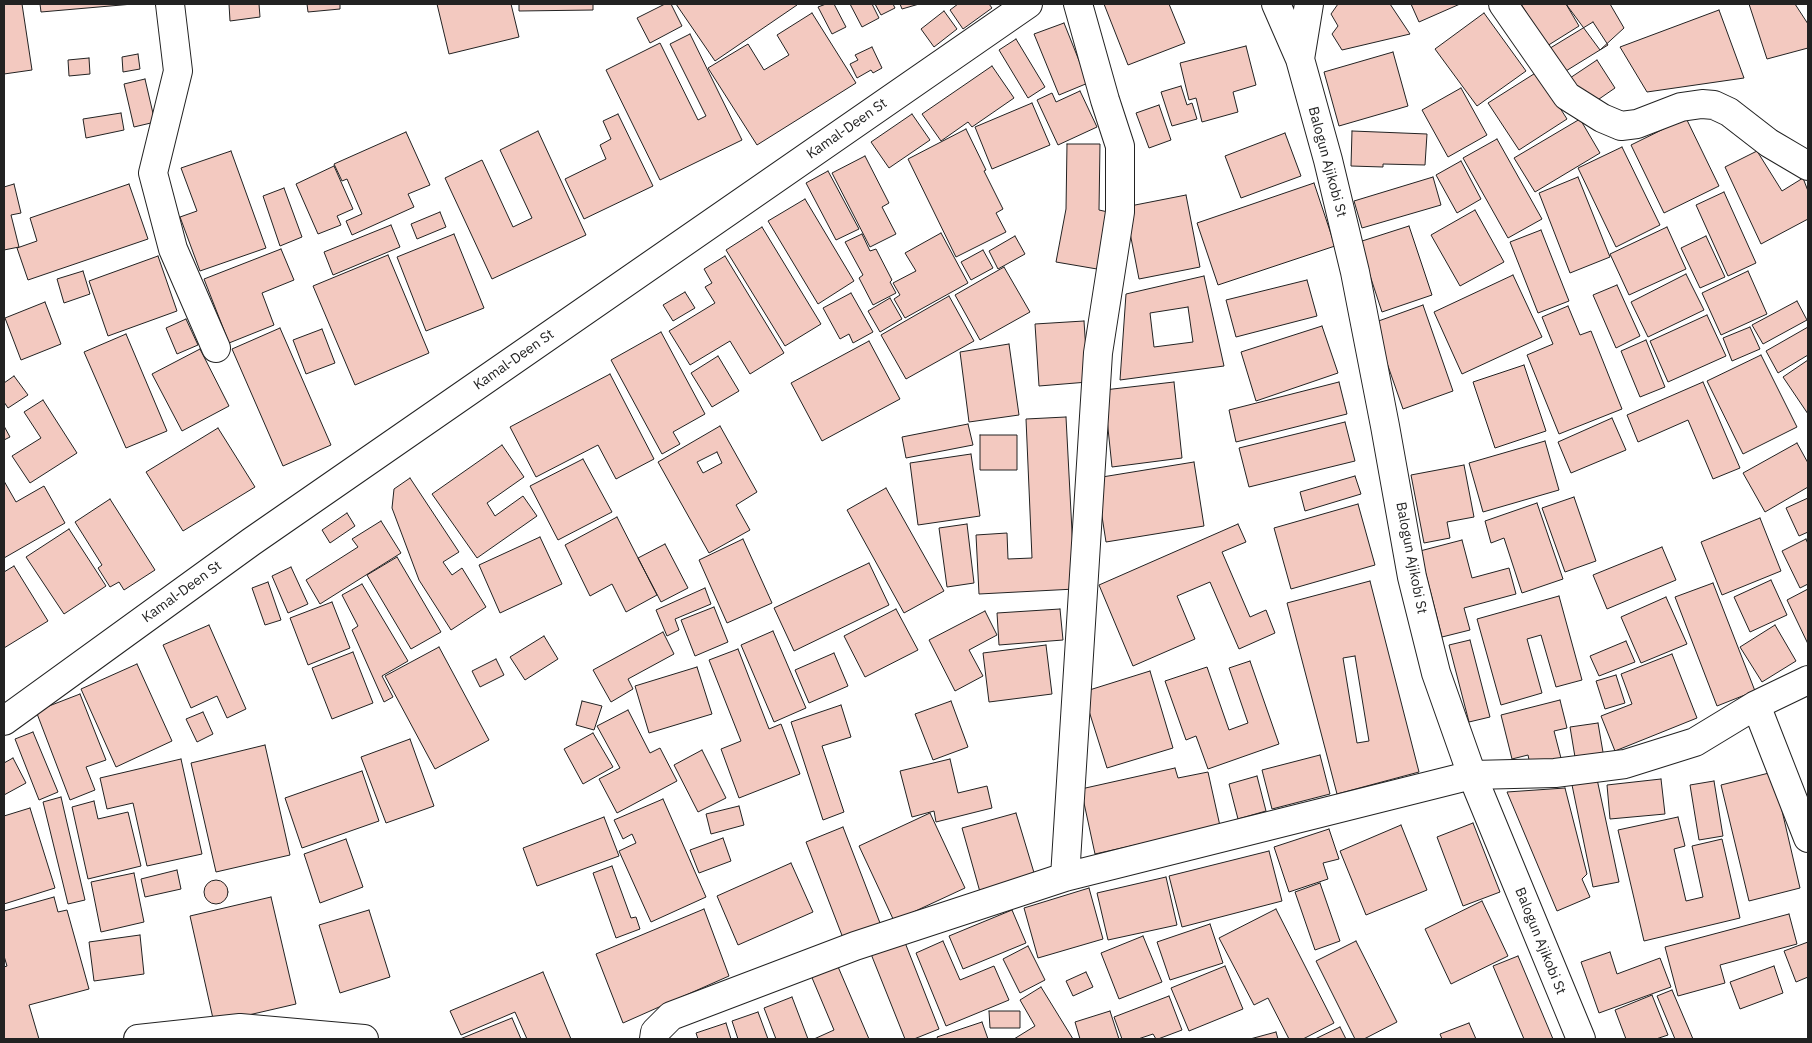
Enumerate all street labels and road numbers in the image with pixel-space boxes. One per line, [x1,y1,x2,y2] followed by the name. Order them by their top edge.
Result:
[804,95,890,163] street label: Kamal-Deen St
[1304,105,1350,219] street label: Balogun Ajikobi St
[471,326,557,394] street label: Kamal-Deen St
[1392,501,1430,615] street label: Balogun Ajikobi St
[139,558,225,626] street label: Kamal-Deen St
[1511,885,1569,997] street label: Balogun Ajikobi St

